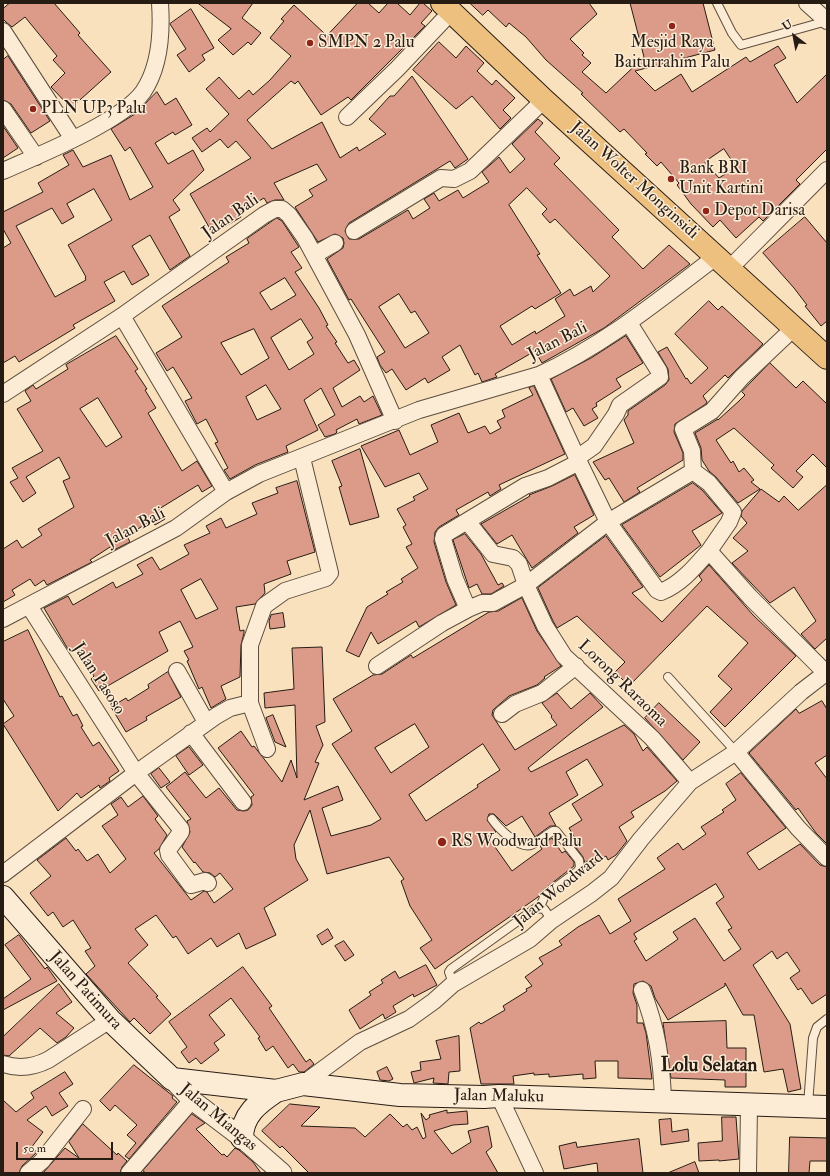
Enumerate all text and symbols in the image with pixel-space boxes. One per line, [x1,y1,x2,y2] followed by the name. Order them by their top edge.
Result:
[774,16,814,56] north arrow
[780,17,795,33] text: U
[667,21,677,31] marker: Mesjid Raya Baiturrahim Palu
[318,33,414,53] place label: SMPN 2 Palu
[614,33,730,73] place label: Mesjid Raya Baiturrahim Palu
[305,38,315,48] marker: SMPN 2 Palu
[41,99,146,119] place label: PLN UP3 Palu
[28,104,38,114] marker: PLN UP3 Palu
[566,118,702,244] street label: Jalan Wolter Monginsidi
[679,159,764,199] place label: Bank BRI Unit Kartini
[666,174,676,184] marker: Bank BRI Unit Kartini
[199,190,263,244] street label: Jalan Bali
[714,201,805,221] place label: Depot Darisa
[701,206,711,216] marker: Depot Darisa
[525,318,591,366] street label: Jalan Bali
[103,504,169,552] street label: Jalan Bali
[573,636,671,732] street label: Lorong Raraoma
[67,639,129,719] street label: Jalan Pasoso
[451,832,582,852] place label: RS Woodward Palu
[436,836,448,848] marker: RS Woodward Palu
[510,848,608,932] street label: Jalan Woodward
[44,947,126,1035] street label: Jalan Patimura
[661,1056,757,1078] district label: Lolu Selatan
[175,1080,261,1156] street label: Jalan Miangas
[454,1086,544,1108] street label: Jalan Maluku
[18,1134,115,1160] scale bar
[23,1141,46,1156] text: 50 m

